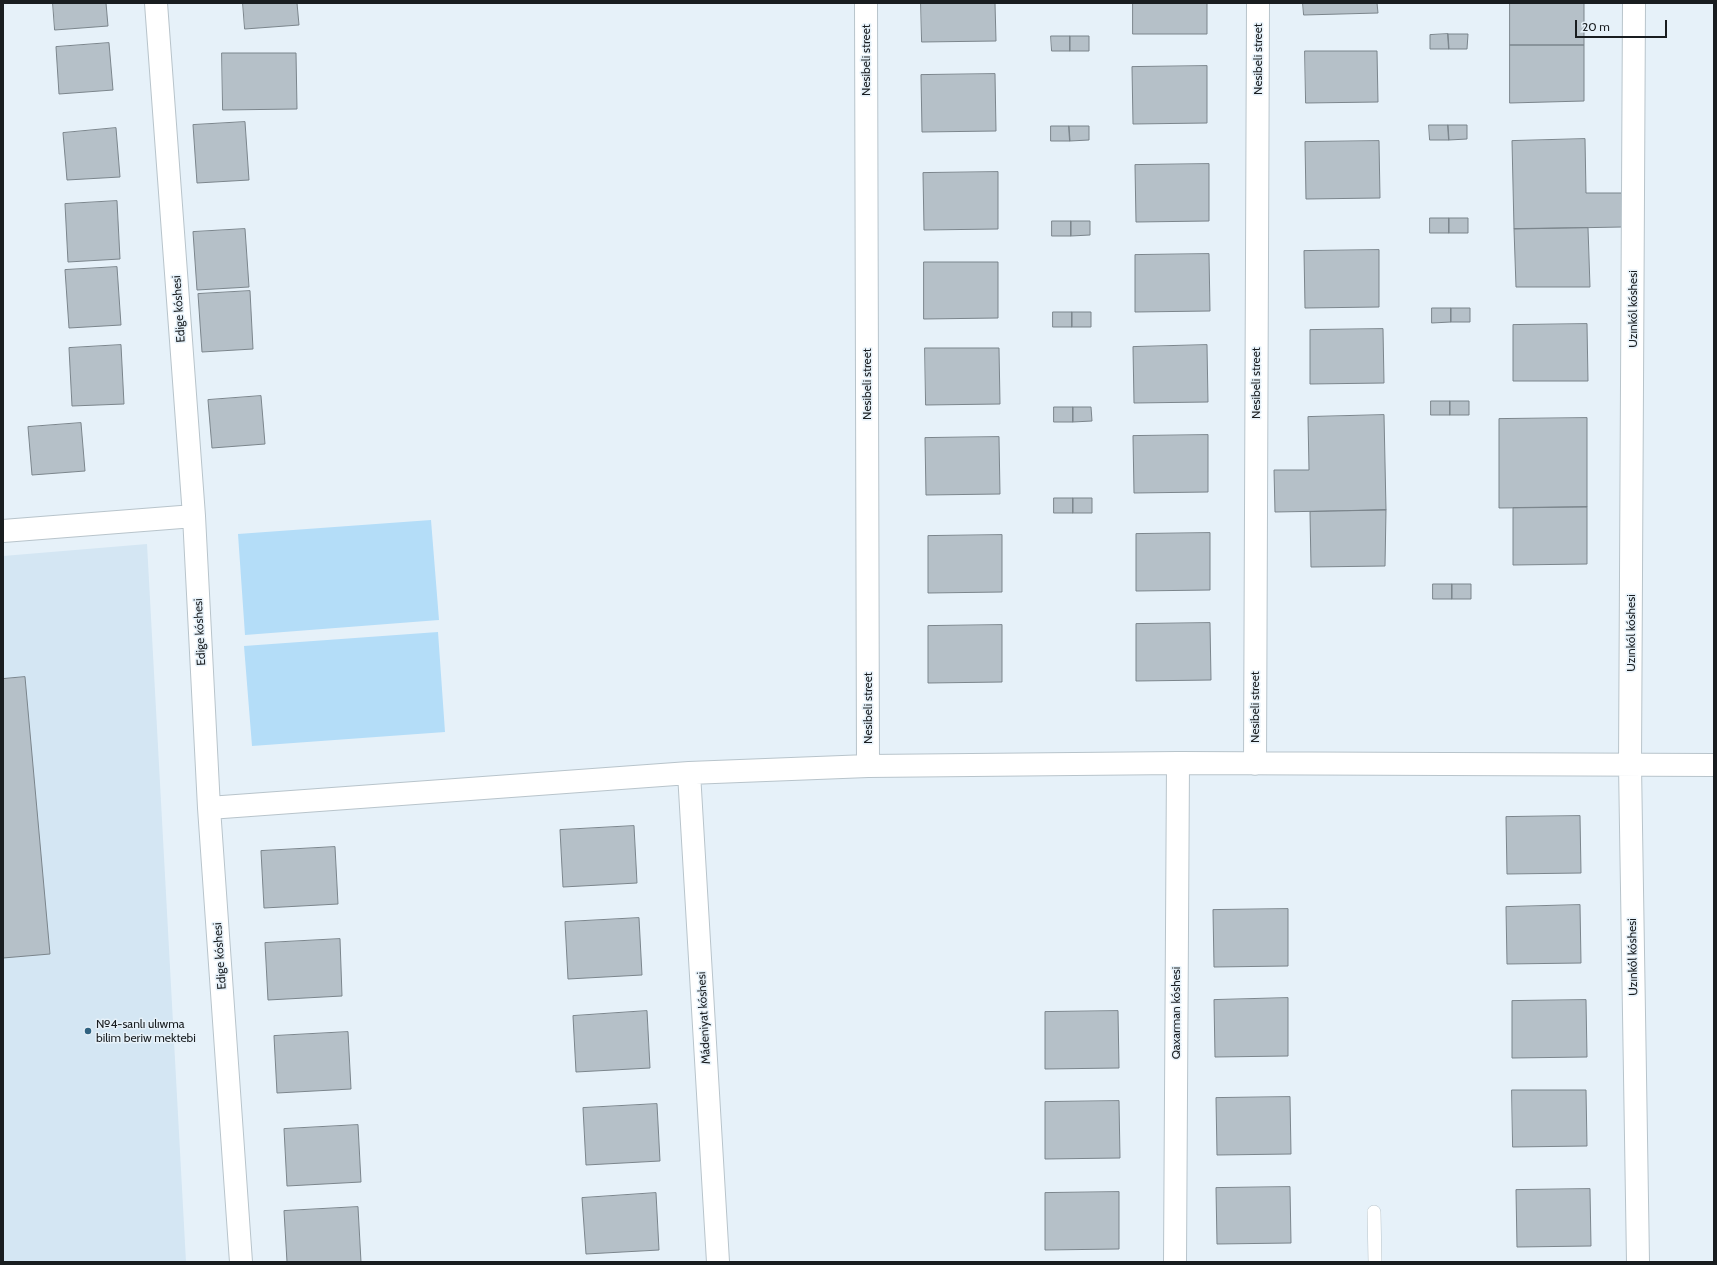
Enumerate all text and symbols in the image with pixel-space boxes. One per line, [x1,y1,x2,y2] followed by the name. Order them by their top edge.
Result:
[1577,12,1669,38] scale bar
[1582,19,1610,34] text: 20 m
[1251,23,1265,95] street label: Nesibeli street
[859,24,873,96] street label: Nesibeli street
[1626,270,1640,348] street label: Uzınkól kóshesi
[169,275,189,343] street label: Edige kóshesi
[1249,347,1263,419] street label: Nesibeli street
[860,348,874,420] street label: Nesibeli street
[1624,594,1638,672] street label: Uzınkól kóshesi
[191,598,209,666] street label: Edige kóshesi
[1248,671,1262,743] street label: Nesibeli street
[861,672,875,744] street label: Nesibeli street
[1625,918,1641,996] street label: Uzınkól kóshesi
[210,922,230,990] street label: Edige kóshesi
[1169,967,1183,1059] street label: Qaxarman kóshesi
[694,971,714,1065] street label: Mádeniyat kóshesi
[96,1017,196,1045] place label: №4-sanlı ulıwma bilim beriw mektebi
[83,1026,93,1036] marker: №4-sanlı ulıwma bilim beriw mektebi

